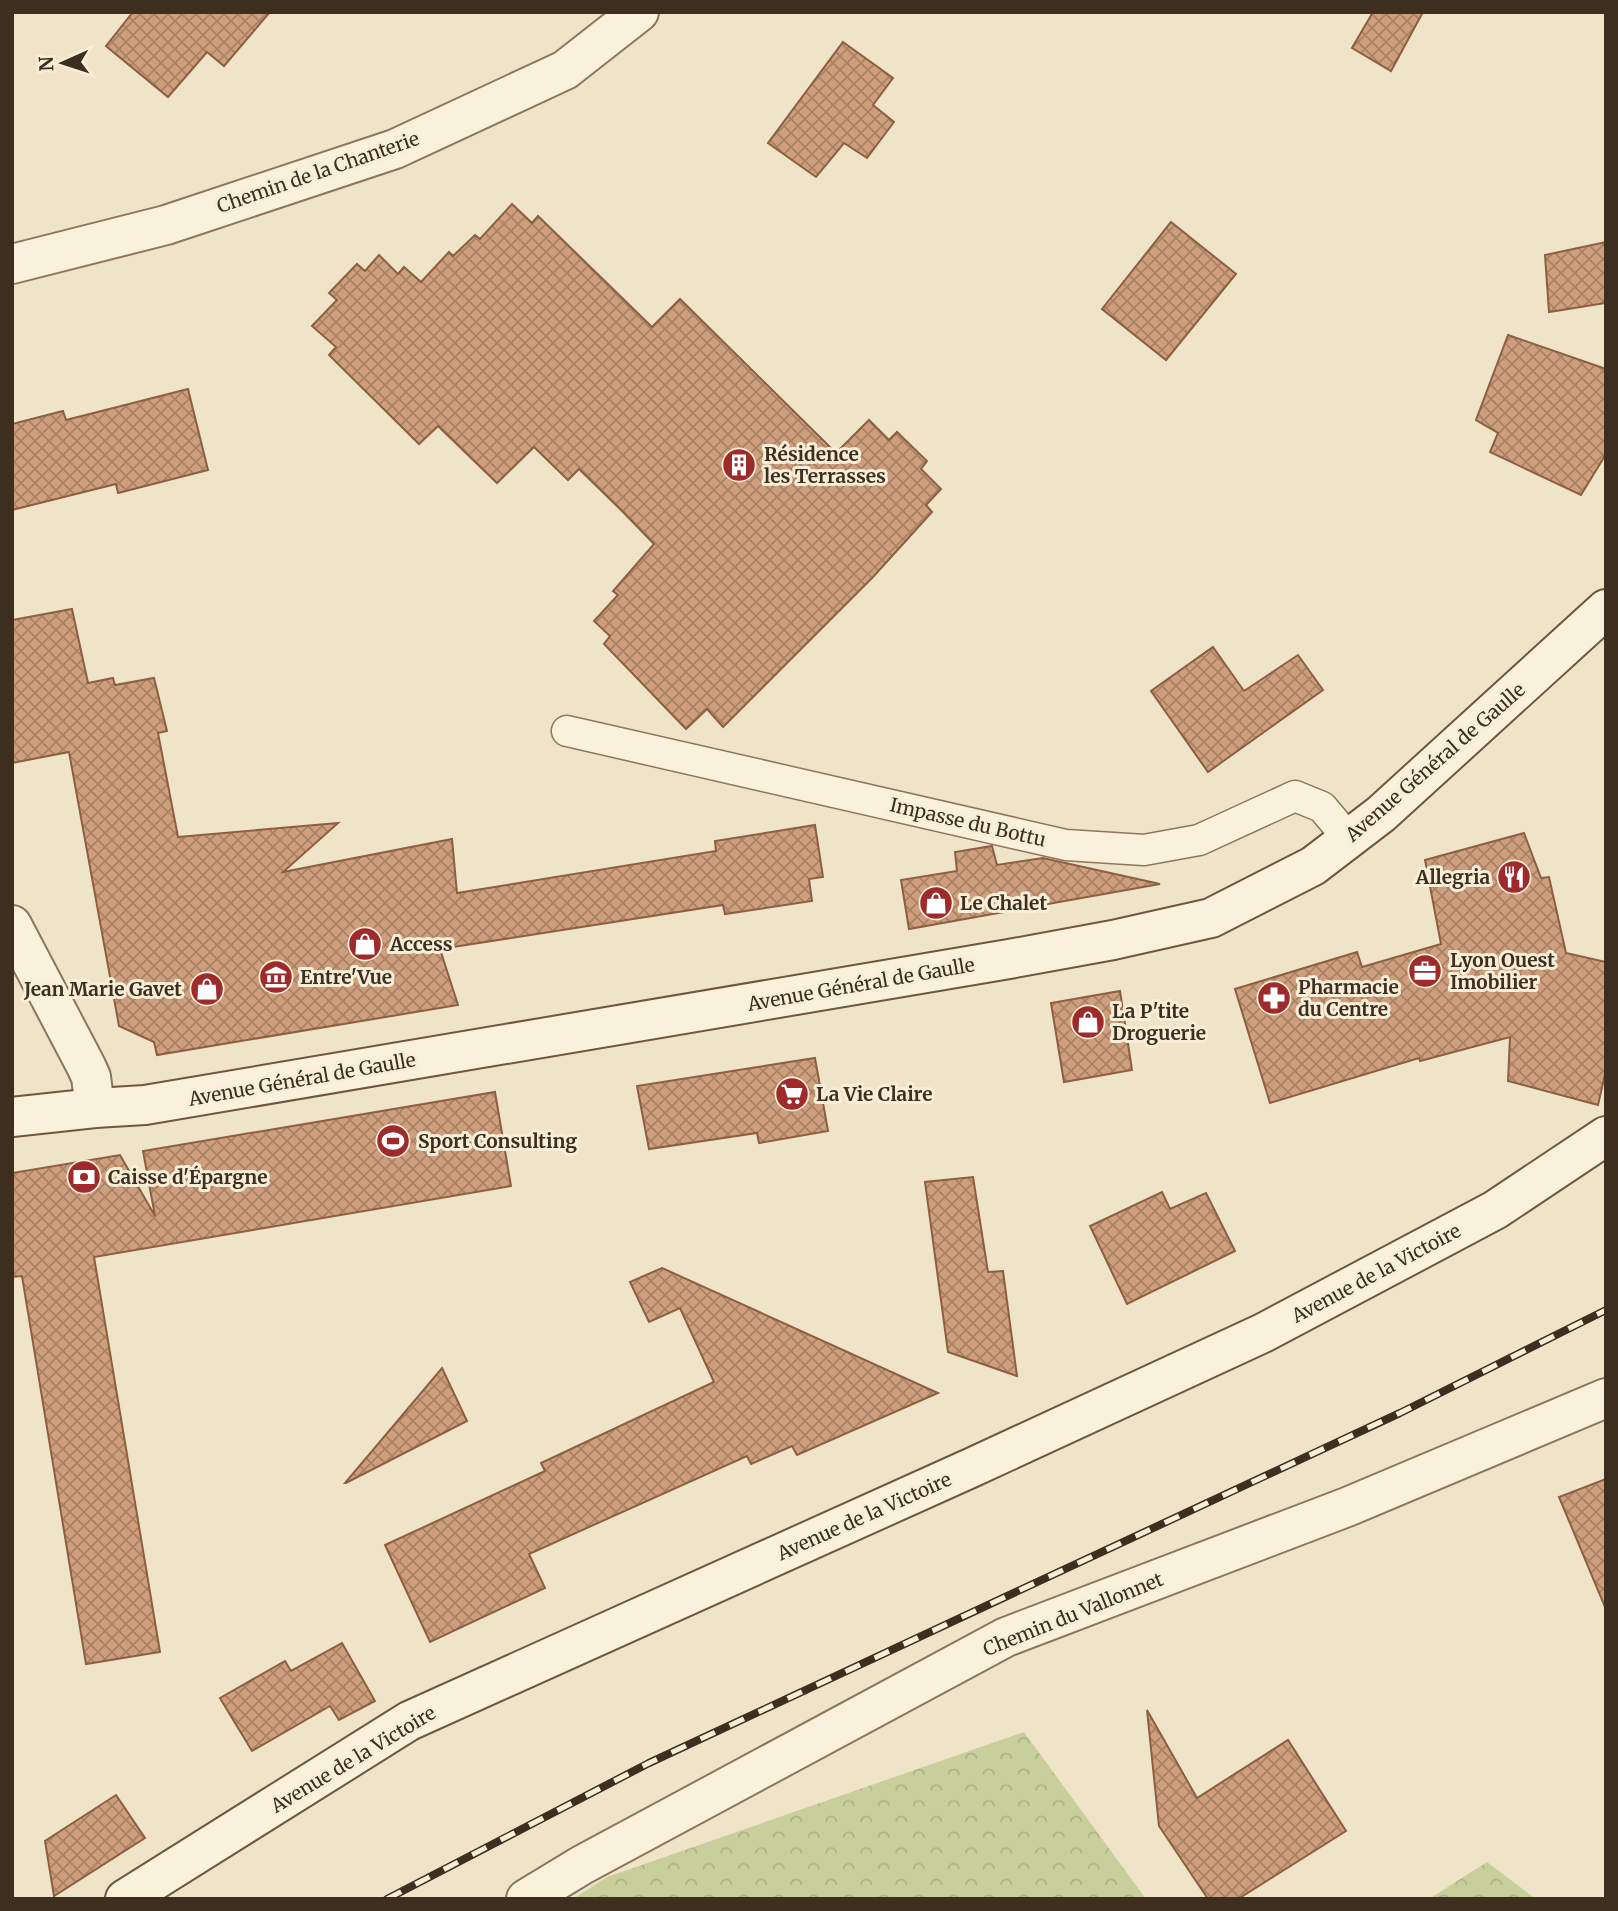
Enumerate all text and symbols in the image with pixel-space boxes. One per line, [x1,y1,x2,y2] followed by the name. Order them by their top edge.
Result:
[28,28,98,98] north arrow
[34,56,58,72] text: N
[214,126,422,218] street label: Chemin de la Chanterie
[764,442,886,488] place label: Résidence les Terrasses
[720,446,758,484] building icon: Résidence les Terrasses
[1340,677,1530,847] street label: Avenue Général de Gaulle
[888,792,1049,852] street label: Impasse du Bottu
[1495,858,1533,896] restaurant icon: Allegria
[1415,865,1490,889] place label: Allegria
[917,884,955,922] shop icon: Le Chalet
[960,891,1047,915] place label: Le Chalet
[346,925,384,963] shop icon: Access
[389,932,453,956] place label: Access
[1450,948,1555,994] place label: Lyon Ouest Imobilier
[745,952,977,1016] street label: Avenue Général de Gaulle
[1406,952,1444,990] office icon: Lyon Ouest Imobilier
[257,958,295,996] museum icon: Entre'Vue
[300,965,392,989] place label: Entre'Vue
[188,970,226,1008] shop icon: Jean Marie Gavet
[1298,975,1399,1021] place label: Pharmacie du Centre
[23,977,182,1001] place label: Jean Marie Gavet
[1255,979,1293,1017] pharmacy icon: Pharmacie du Centre
[1112,999,1206,1045] place label: La P'tite Droguerie
[1069,1003,1107,1041] shop icon: La P'tite Droguerie
[186,1047,418,1111] street label: Avenue Général de Gaulle
[773,1075,811,1113] supermarket icon: La Vie Claire
[816,1082,932,1106] place label: La Vie Claire
[374,1122,412,1160] sports icon: Sport Consulting
[418,1129,577,1153] place label: Sport Consulting
[65,1158,103,1196] bank icon: Caisse d'Épargne
[108,1165,268,1189] place label: Caisse d'Épargne
[1286,1218,1465,1328] street label: Avenue de la Victoire
[772,1467,955,1566] street label: Avenue de la Victoire
[979,1567,1167,1661] street label: Chemin du Vallonnet
[265,1700,440,1818] street label: Avenue de la Victoire

